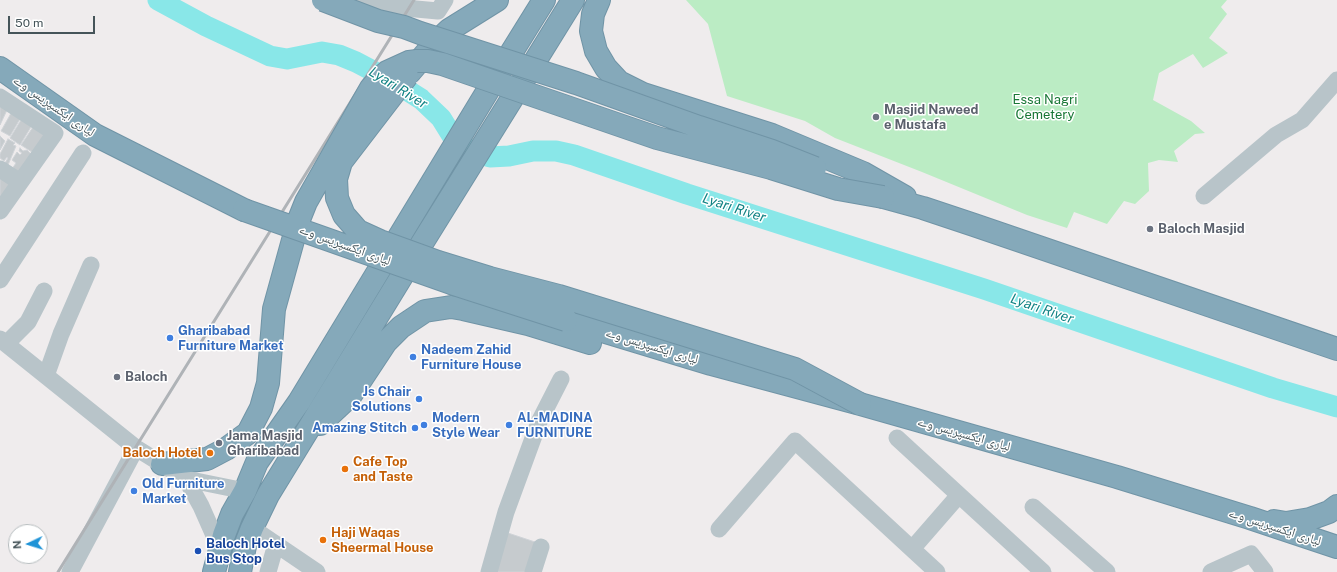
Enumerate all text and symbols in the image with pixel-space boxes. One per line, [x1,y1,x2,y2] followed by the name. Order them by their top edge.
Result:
[10,8,97,34] scale bar
[15,16,43,30] text: 50 m
[366,63,430,113] water label: Lyari River
[10,72,98,140] street label: لیاری ایکسپریس وے
[1013,92,1077,123] park label: Essa Nagri Cemetery
[884,102,978,133] place label: Masjid Naweed e Mustafa
[871,112,881,122] marker: Masjid Naweed e Mustafa
[700,190,768,226] water label: Lyari River
[297,221,393,269] street label: لیاری ایکسپریس وے
[1158,221,1245,237] place label: Baloch Masjid
[1145,224,1155,234] marker: Baloch Masjid
[1008,290,1076,328] water label: Lyari River
[178,323,284,354] place label: Gharibabad Furniture Market
[604,325,700,367] street label: لیاری ایکسپریس وے
[165,333,175,343] marker: Gharibabad Furniture Market
[421,342,521,373] place label: Nadeem Zahid Furniture House
[408,352,418,362] marker: Nadeem Zahid Furniture House
[125,369,167,385] place label: Baloch
[112,372,122,382] marker: Baloch
[352,384,411,415] place label: Js Chair Solutions
[414,394,424,404] marker: Js Chair Solutions
[432,410,500,441] place label: Modern Style Wear
[517,410,593,441] place label: AL-MADINA FURNITURE
[916,413,1012,455] street label: لیاری ایکسپریس وے
[312,420,407,436] place label: Amazing Stitch
[419,420,429,430] marker: Modern Style Wear
[504,420,514,430] marker: AL-MADINA FURNITURE
[410,423,420,433] marker: Amazing Stitch
[227,428,303,459] place label: Jama Masjid Gharibabad
[214,438,224,448] marker: Jama Masjid Gharibabad
[123,445,202,461] place label: Baloch Hotel
[205,448,215,458] marker: Baloch Hotel
[353,454,413,485] place label: Cafe Top and Taste
[340,464,350,474] marker: Cafe Top and Taste
[142,476,225,507] place label: Old Furniture Market
[129,486,139,496] marker: Old Furniture Market
[1227,505,1323,549] street label: لیاری ایکسپریس وے
[8,524,48,564] north arrow
[331,525,434,556] place label: Haji Waqas Sheermal House
[318,535,328,545] marker: Haji Waqas Sheermal House
[206,536,285,567] place label: Baloch Hotel Bus Stop
[11,540,23,549] text: N
[193,546,203,556] marker: Baloch Hotel Bus Stop

